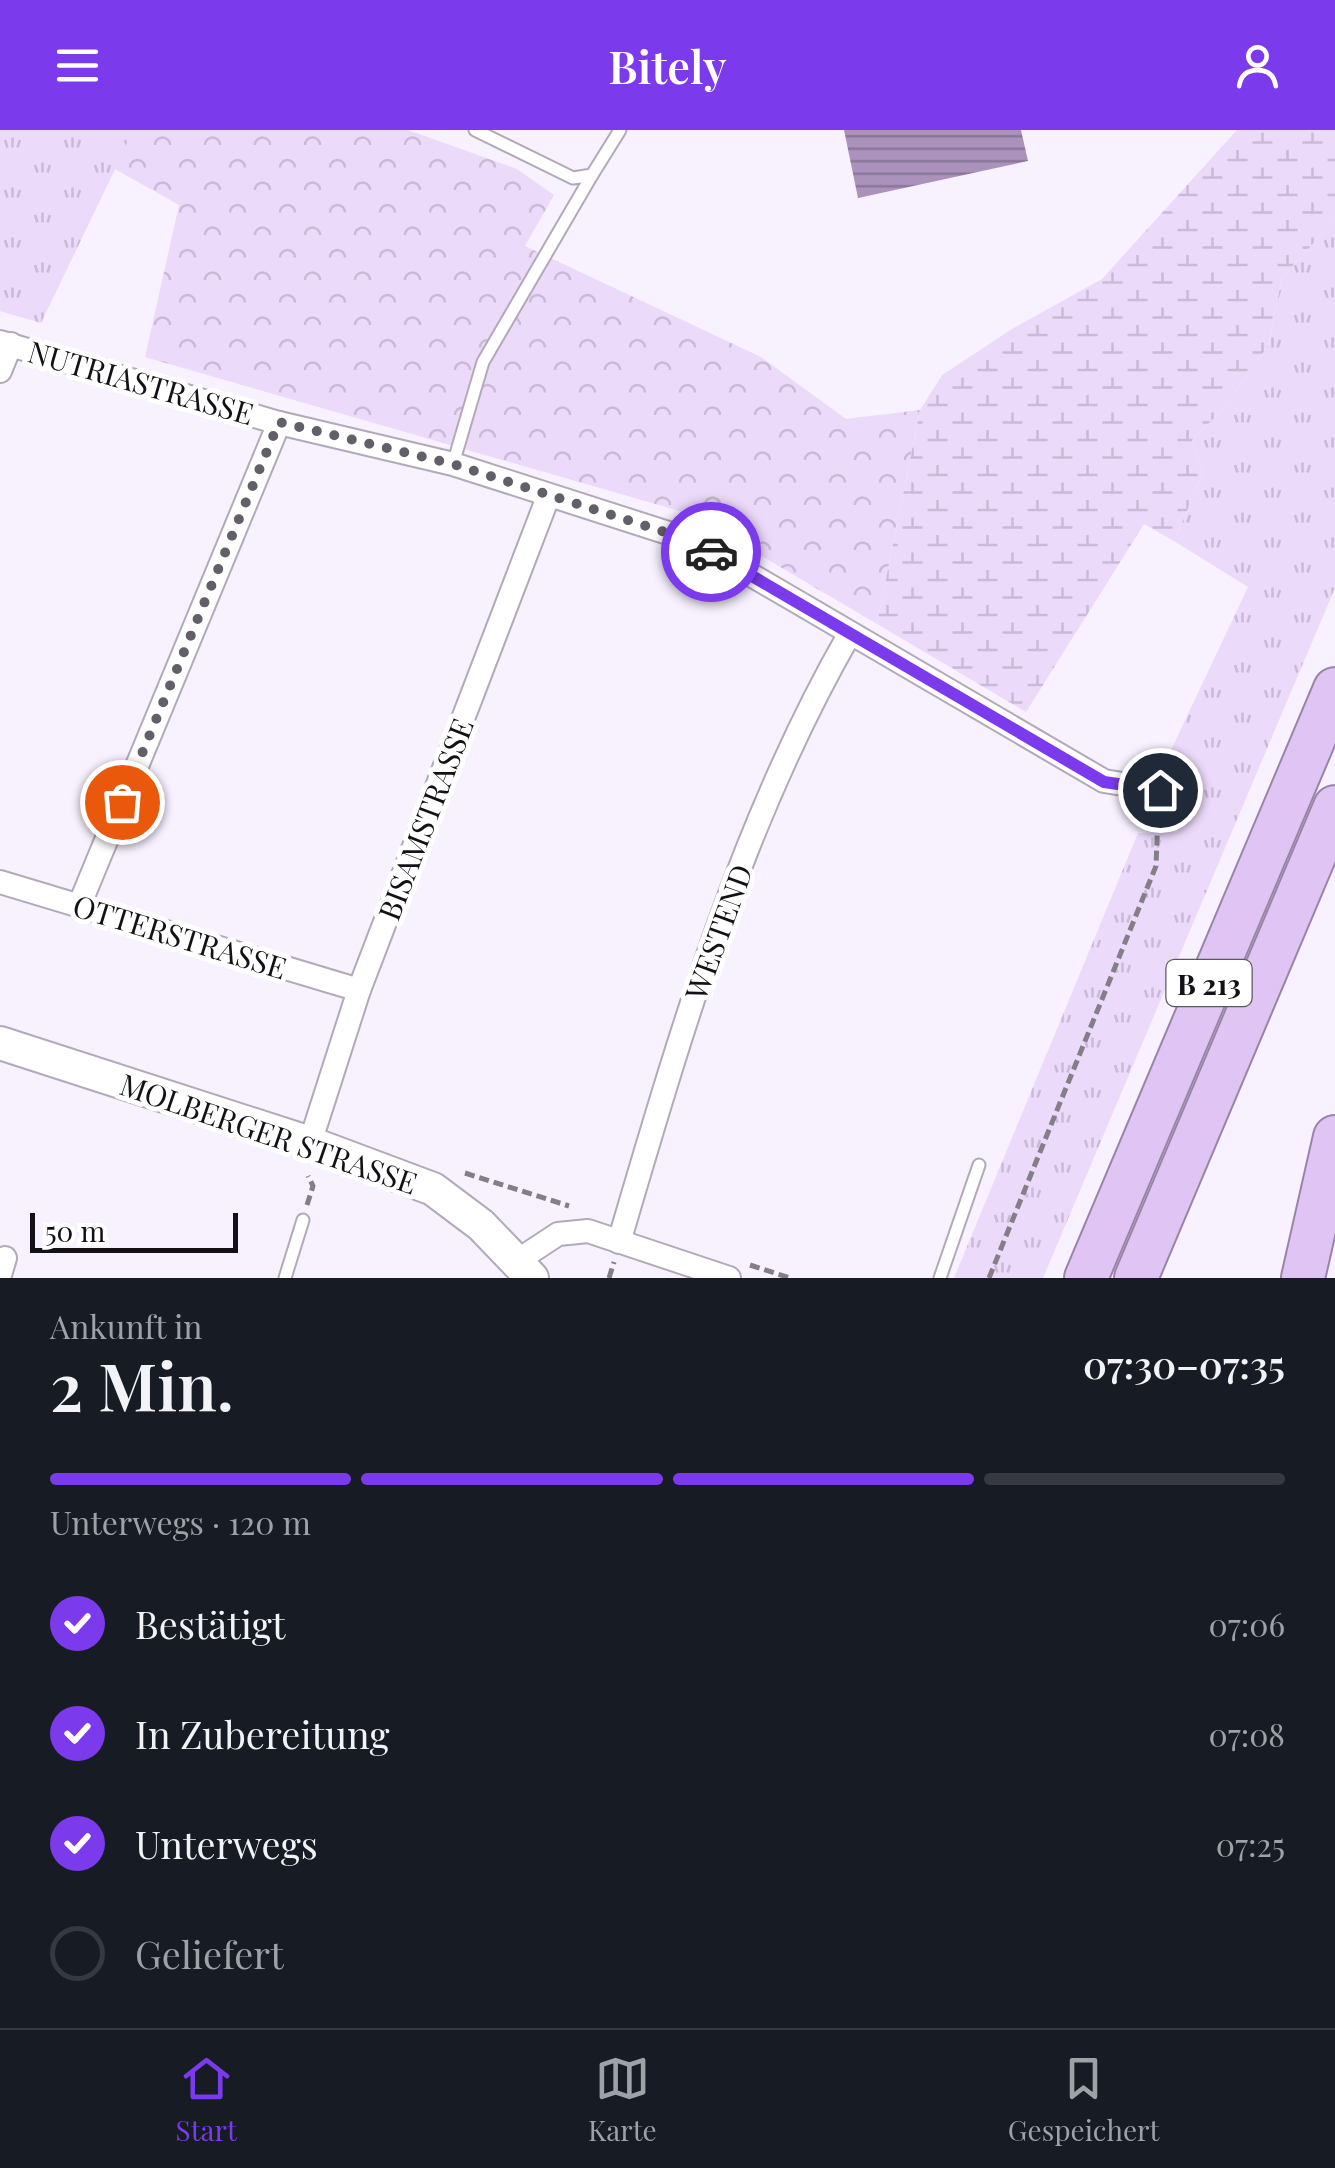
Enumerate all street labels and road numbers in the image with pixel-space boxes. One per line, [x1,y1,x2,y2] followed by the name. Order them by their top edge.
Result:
[24,331,258,433] street label: NUTRIASTRASSE
[368,712,482,926] street label: BISAMSTRASSE
[675,859,761,1006] street label: WESTEND
[68,885,292,987] street label: OTTERSTRASSE
[1166,960,1252,1006] road number: B 213
[115,1063,423,1203] street label: MOLBERGER STRASSE

